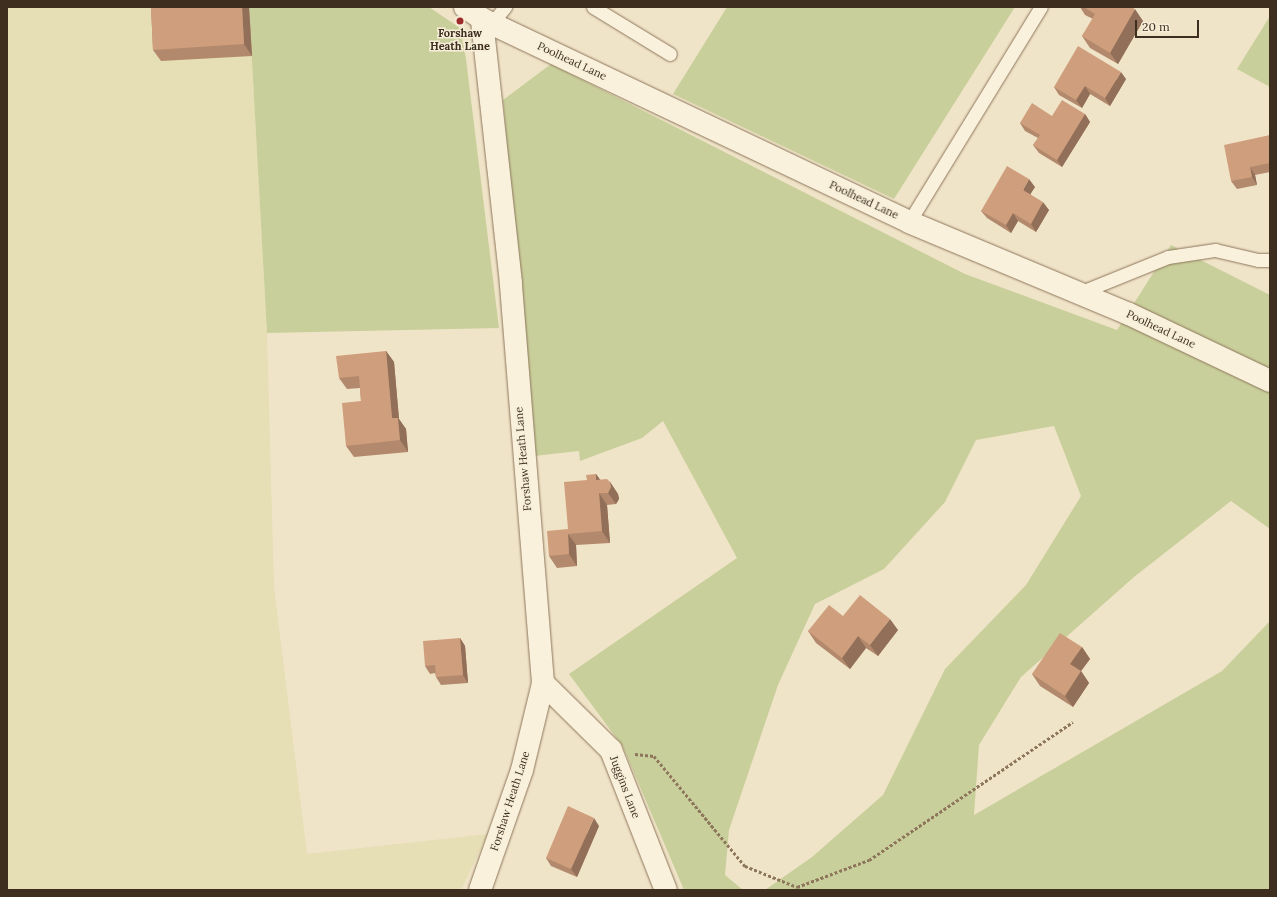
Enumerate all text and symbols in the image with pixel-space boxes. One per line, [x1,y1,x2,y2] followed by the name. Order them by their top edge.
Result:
[1137,12,1201,38] scale bar
[455,16,465,26] marker: Forshaw Heath Lane
[1142,19,1170,34] text: 20 m
[430,27,490,53] place label: Forshaw Heath Lane
[535,39,609,83] street label: Poolhead Lane
[827,178,901,222] street label: Poolhead Lane
[1124,307,1198,351] street label: Poolhead Lane
[512,406,534,512] street label: Forshaw Heath Lane
[488,749,532,853] street label: Forshaw Heath Lane
[607,754,643,820] street label: Juggins Lane

